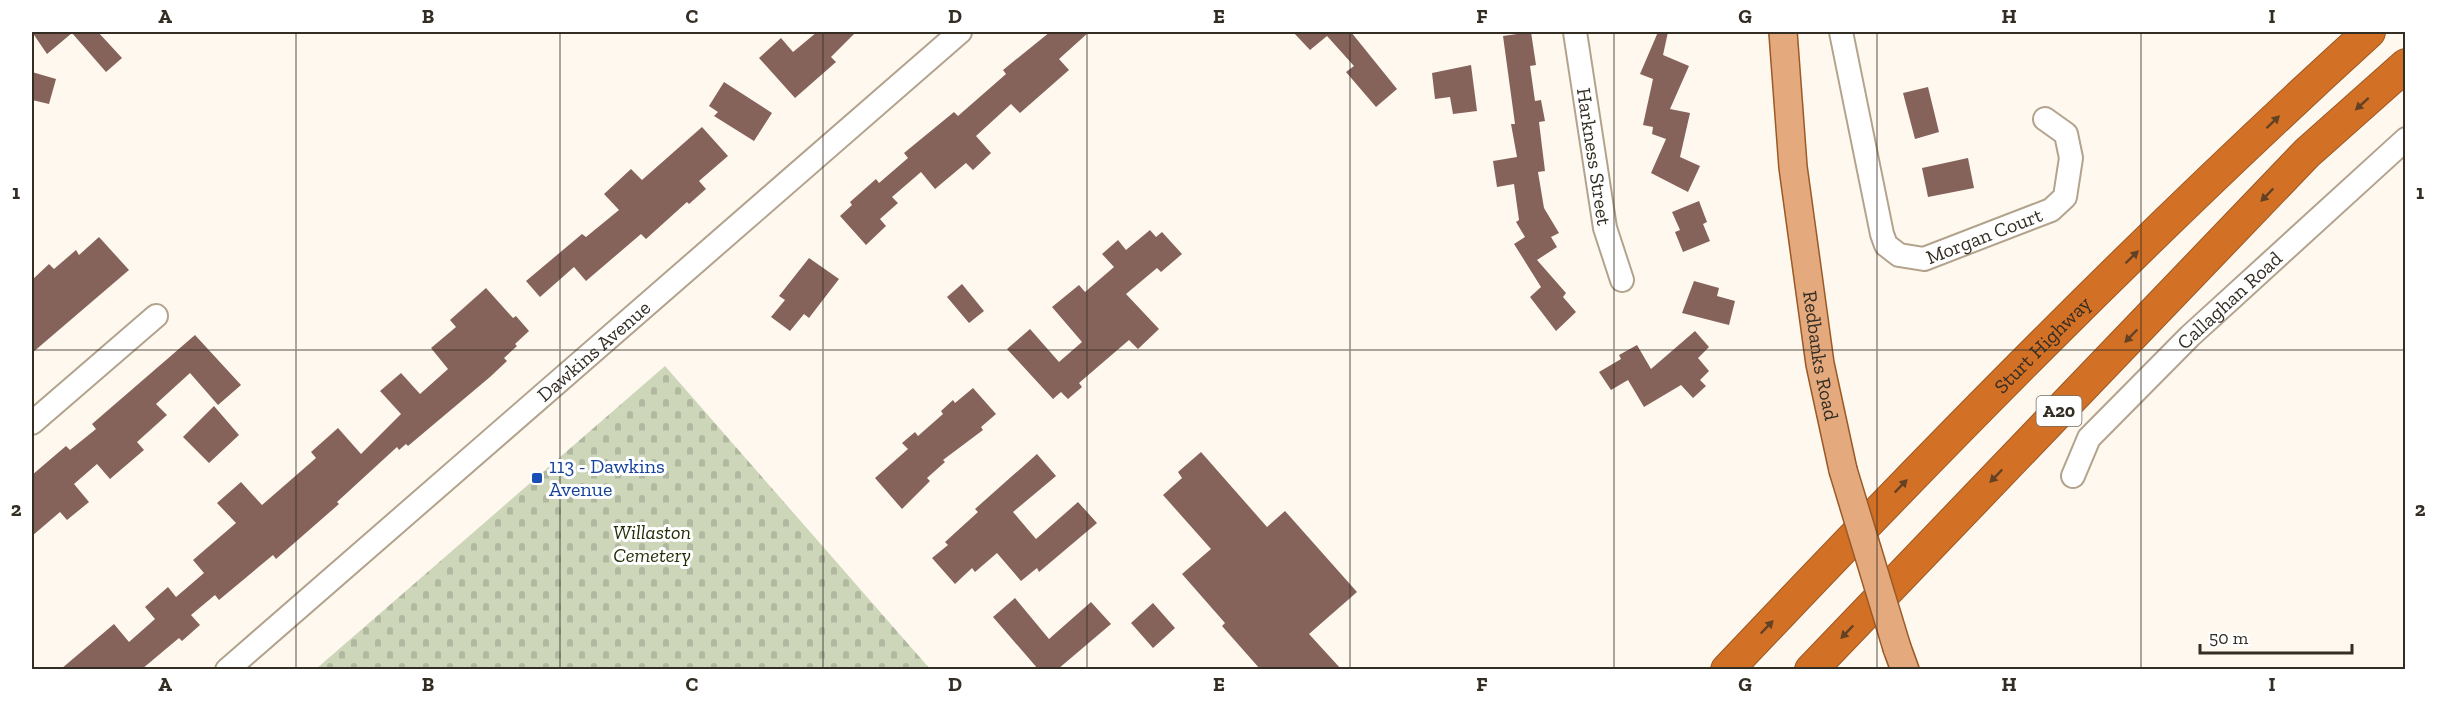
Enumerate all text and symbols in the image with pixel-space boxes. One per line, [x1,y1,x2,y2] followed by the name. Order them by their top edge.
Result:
[158,4,172,28] text: A
[422,4,434,28] text: B
[686,4,699,28] text: C
[948,4,962,28] text: D
[1213,4,1225,28] text: E
[1476,4,1488,28] text: F
[1738,4,1752,28] text: G
[2001,4,2017,28] text: H
[2268,4,2276,28] text: I
[1572,86,1617,228] street label: Harkness Street
[2355,97,2370,110] one-way arrow
[2266,116,2280,130] one-way arrow
[12,180,20,204] text: 1
[2416,180,2424,204] text: 1
[2260,188,2274,202] one-way arrow
[1923,202,2046,269] street label: Morgan Court
[2172,246,2287,354] street label: Callaghan Road
[2125,251,2139,265] one-way arrow
[1798,289,1844,423] street label: Redbanks Road
[1989,291,2096,398] street label: Sturt Highway
[532,295,655,407] street label: Dawkins Avenue
[2125,328,2139,342] one-way arrow
[2036,396,2082,426] road number: A20
[549,454,665,501] place label: 113 - Dawkins Avenue
[1990,469,2004,483] one-way arrow
[530,471,544,485] marker: 113 - Dawkins Avenue
[1894,478,1908,493] one-way arrow
[11,497,22,521] text: 2
[2415,497,2426,521] text: 2
[613,520,691,567] park label: Willaston Cemetery
[2200,617,2352,655] scale bar
[1760,620,1773,635] one-way arrow
[1840,625,1854,640] one-way arrow
[2209,627,2249,649] text: 50 m
[158,672,172,696] text: A
[422,672,434,696] text: B
[686,672,699,696] text: C
[948,672,962,696] text: D
[1213,672,1225,696] text: E
[1476,672,1488,696] text: F
[1738,672,1752,696] text: G
[2001,672,2017,696] text: H
[2268,672,2276,696] text: I

